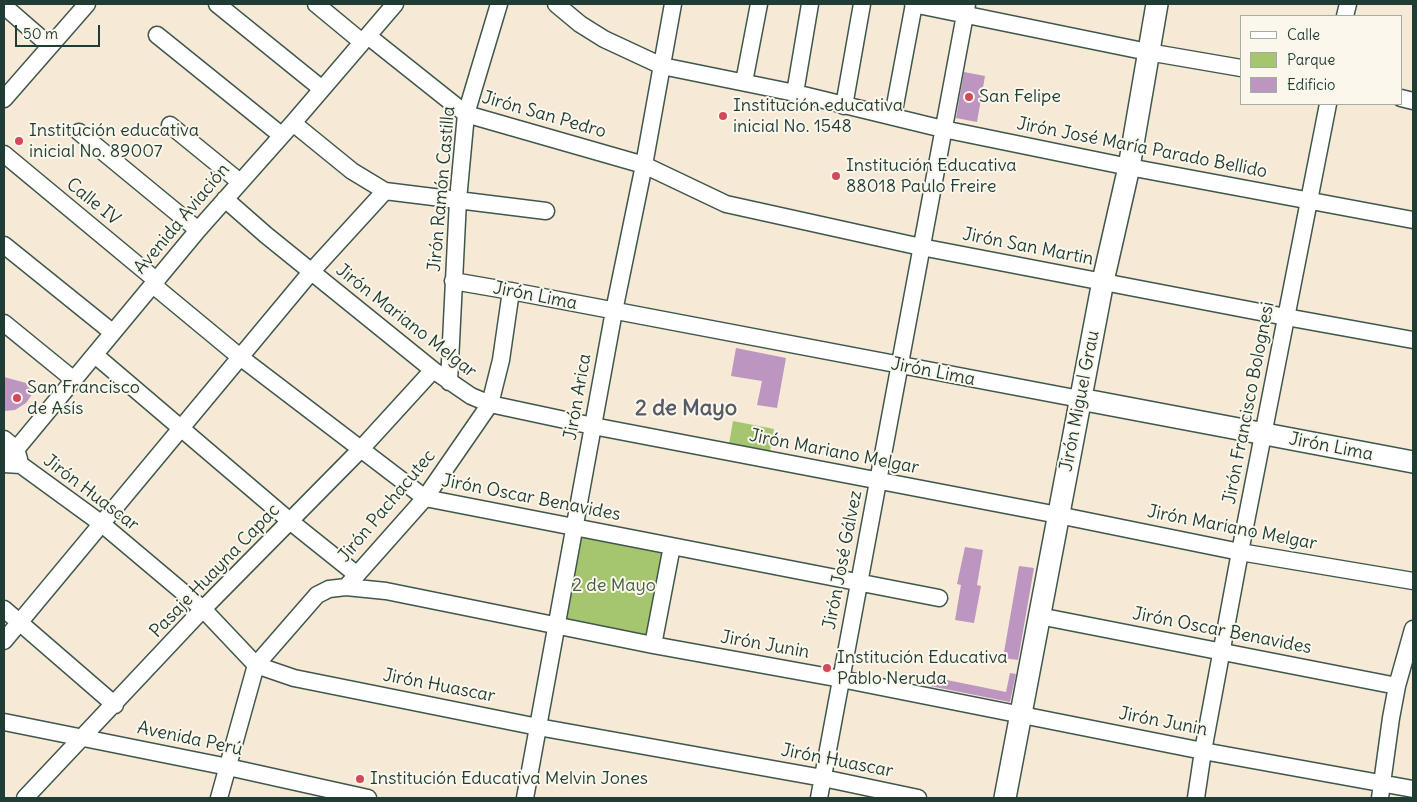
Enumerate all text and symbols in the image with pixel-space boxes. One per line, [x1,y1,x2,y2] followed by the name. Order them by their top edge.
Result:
[18,15,102,47] scale bar
[1240,15,1402,105] legend
[23,24,58,43] text: 50 m
[1287,25,1320,44] text: Calle
[1287,50,1335,69] text: Parque
[1287,75,1335,94] text: Edificio
[979,86,1061,108] place label: San Felipe
[479,87,609,143] street label: Jirón San Pedro
[963,91,975,103] marker: San Felipe
[733,95,903,138] place label: Institución educativa inicial No. 1548
[424,105,460,273] street label: Jirón Ramón Castilla
[717,110,729,122] marker: Institución educativa inicial No. 1548
[1015,113,1269,183] street label: Jirón José María Parado Bellido
[29,120,199,162] place label: Institución educativa inicial No. 89007
[13,135,25,147] marker: Institución educativa inicial No. 89007
[846,155,1017,198] place label: Institución Educativa 88018 Paulo Freire
[129,159,235,279] street label: Avenida Aviación
[830,170,842,182] marker: Institución Educativa 88018 Paulo Freire
[62,174,124,230] street label: Calle IV
[961,224,1095,270] street label: Jirón San Martin
[331,259,481,383] street label: Jirón Mariano Melgar
[491,277,579,315] street label: Jirón Lima
[1219,300,1279,506] street label: Jirón Francisco Bolognesi
[1056,329,1104,473] street label: Jirón Miguel Grau
[560,352,596,442] street label: Jirón Arica
[889,353,977,391] street label: Jirón Lima
[27,377,140,419] place label: San Francisco de Asís
[11,392,23,404] marker: San Francisco de Asís
[635,396,737,422] district label: 2 de Mayo
[747,425,921,479] street label: Jirón Mariano Melgar
[1287,428,1375,466] street label: Jirón Lima
[334,445,440,567] street label: Jirón Pachacutec
[39,450,143,536] street label: Jirón Huascar
[440,470,622,526] street label: Jirón Oscar Benavides
[819,489,867,631] street label: Jirón José Gálvez
[146,500,284,642] street label: Pasaje Huayna Capac
[1145,501,1319,555] street label: Jirón Mariano Melgar
[572,575,656,597] park label: 2 de Mayo
[1131,603,1313,659] street label: Jirón Oscar Benavides
[719,627,811,663] street label: Jirón Junin
[837,647,1008,690] place label: Institución Educativa Pablo Neruda
[821,662,833,674] marker: Institución Educativa Pablo Neruda
[381,665,497,707] street label: Jirón Huascar
[1117,703,1209,741] street label: Jirón Junin
[135,717,245,761] street label: Avenida Perú
[779,740,895,782] street label: Jirón Huascar
[370,768,648,790] place label: Institución Educativa Melvin Jones
[354,773,366,785] marker: Institución Educativa Melvin Jones

